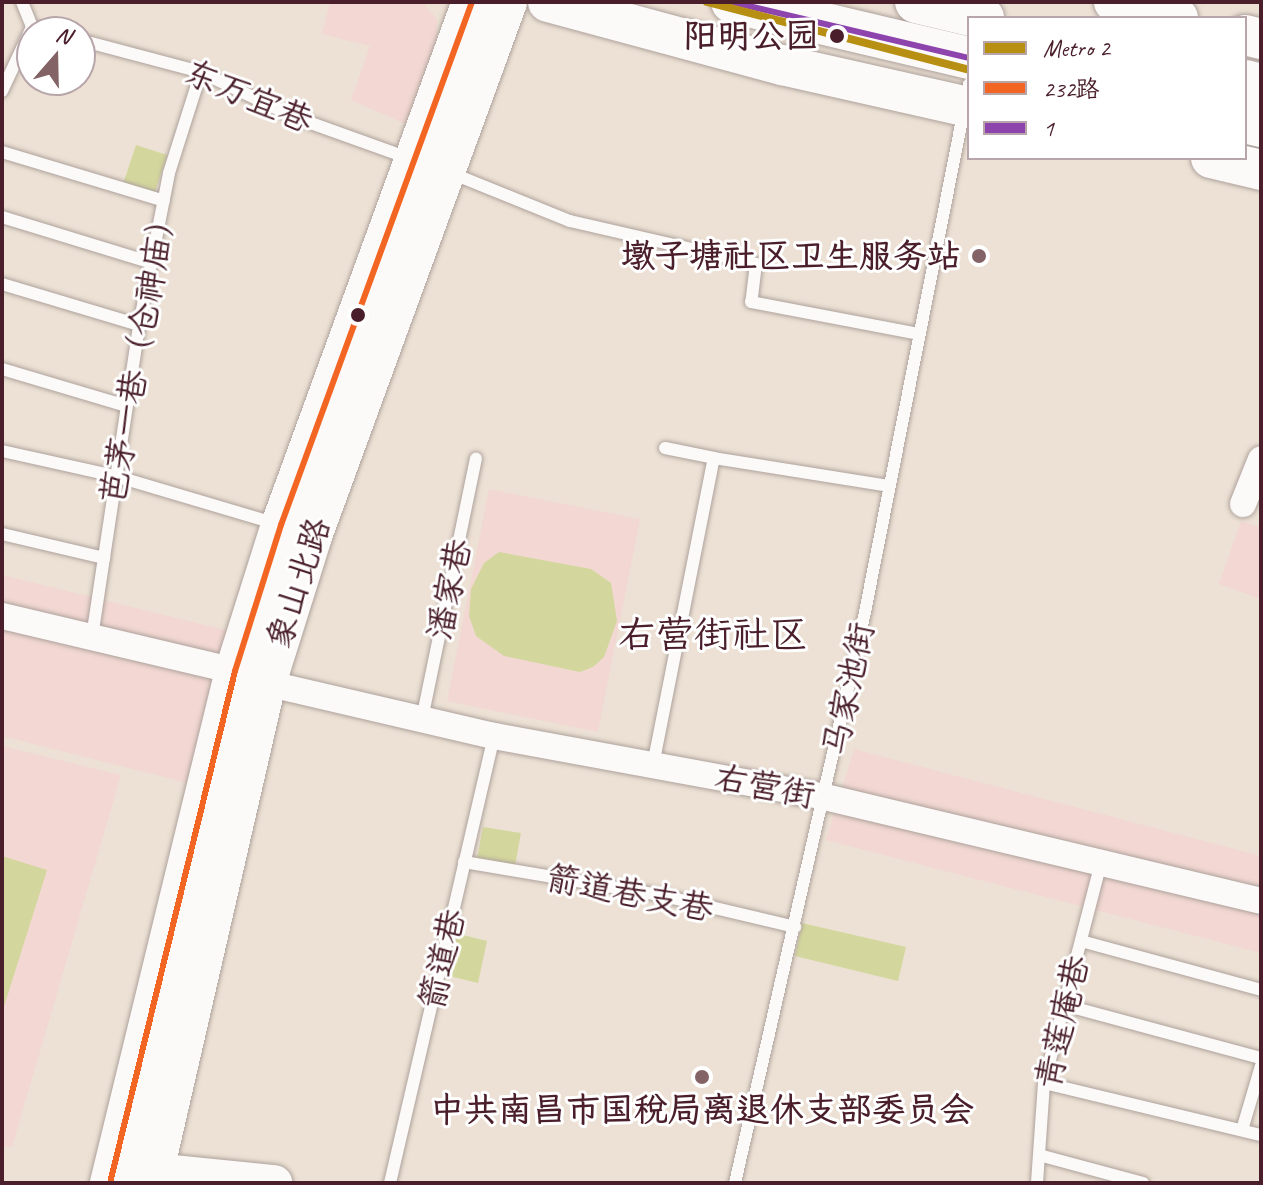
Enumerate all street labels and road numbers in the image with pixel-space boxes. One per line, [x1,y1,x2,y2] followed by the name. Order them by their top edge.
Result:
[178,51,320,141] street label: 东万宜巷
[91,199,185,507] street label: 芭茅一巷（仓神庙）
[258,512,338,654] street label: 象山北路
[418,535,480,643] street label: 潘家巷
[814,618,882,760] street label: 马家池街
[711,756,819,816] street label: 右营街
[543,857,717,929] street label: 箭道巷支巷
[411,905,473,1013] street label: 箭道巷
[1027,951,1097,1093] street label: 青莲庵巷

